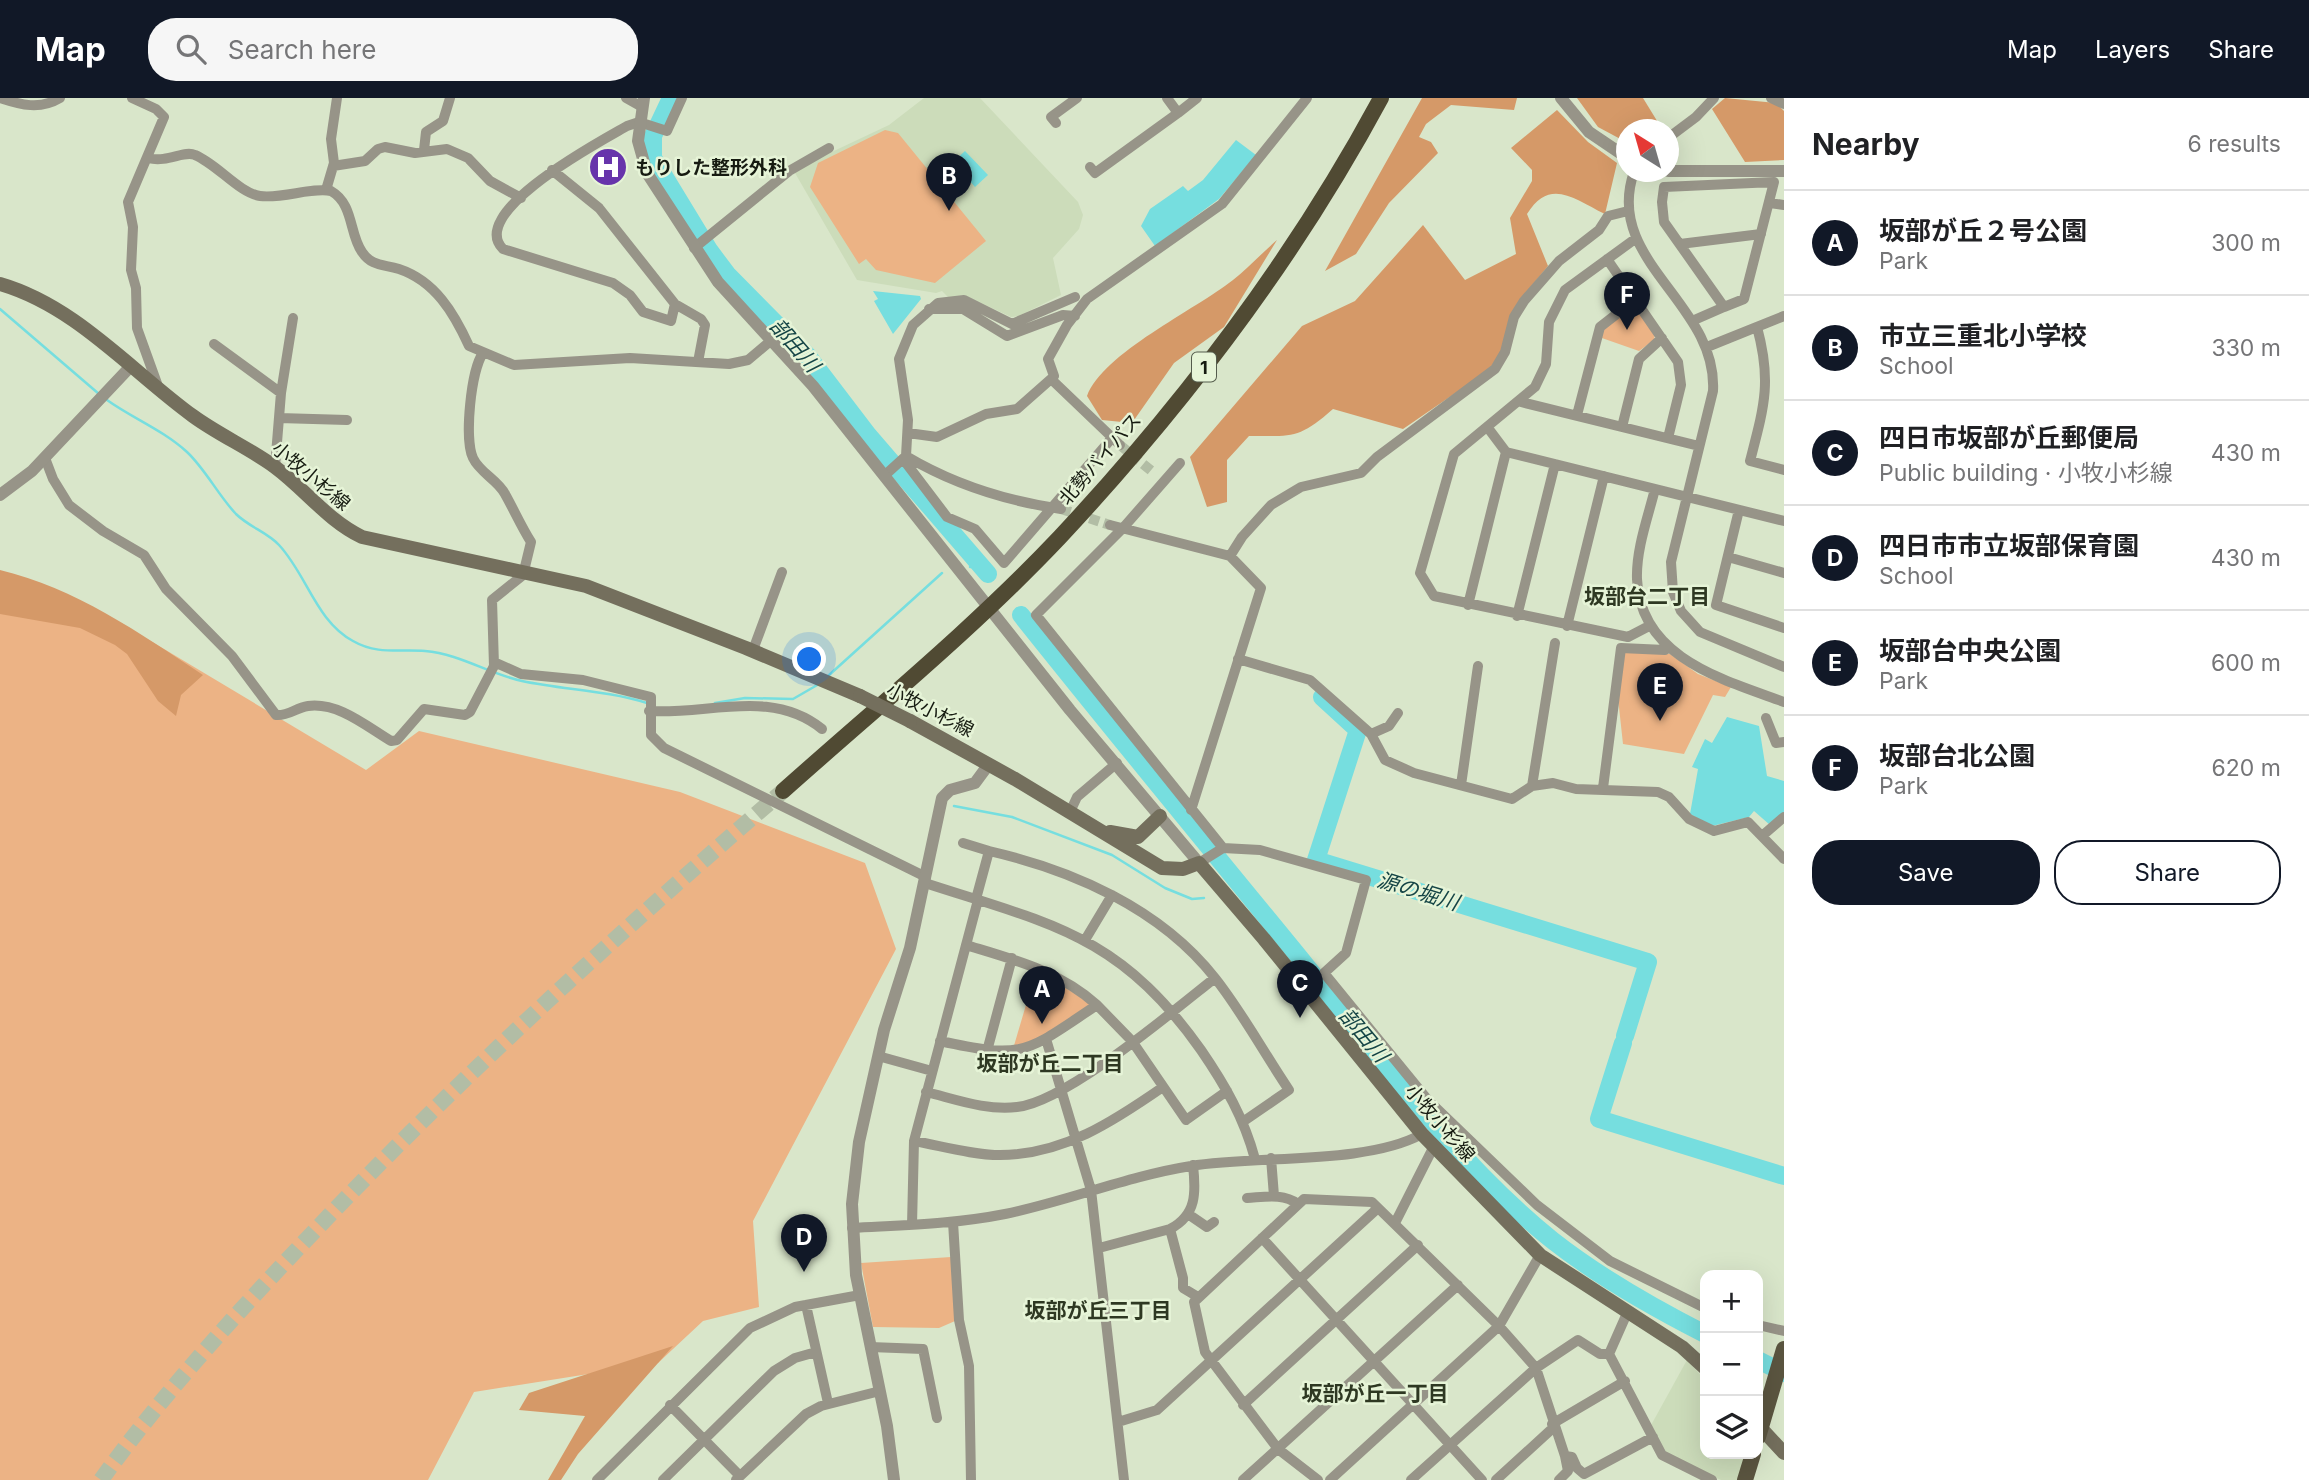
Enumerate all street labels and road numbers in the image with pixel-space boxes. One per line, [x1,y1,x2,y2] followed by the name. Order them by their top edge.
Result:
[1192,353,1216,382] road number: 1
[1054,409,1146,509] street label: 北勢バイパス
[267,437,355,515] street label: 小牧小杉線
[882,678,978,742] street label: 小牧小杉線
[1400,1080,1480,1166] street label: 小牧小杉線

